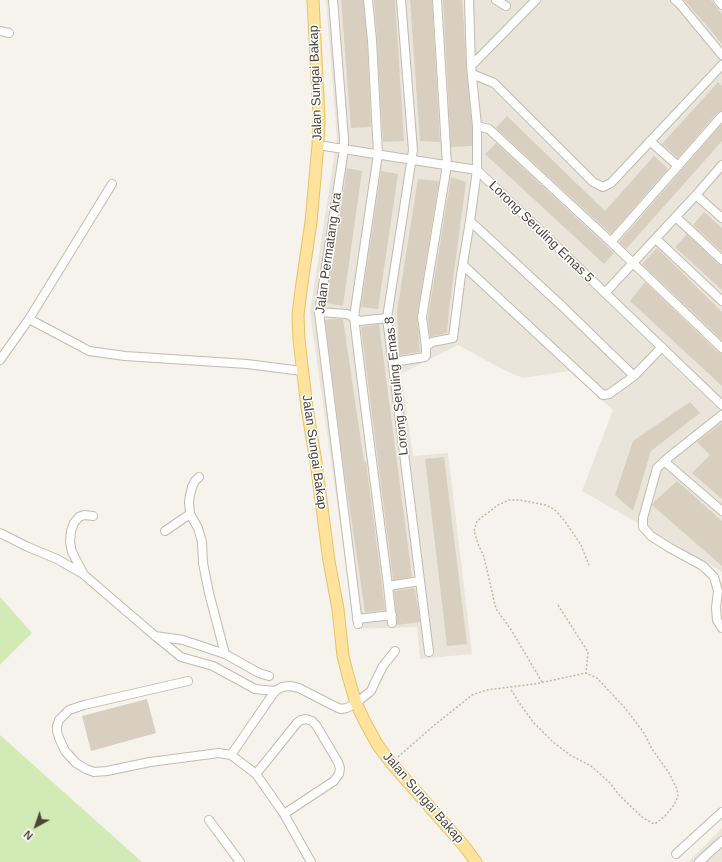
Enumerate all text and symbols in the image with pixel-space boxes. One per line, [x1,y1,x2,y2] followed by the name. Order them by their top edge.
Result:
[306,25,326,141] street label: Jalan Sungai Bakap
[485,178,597,286] street label: Lorong Seruling Emas 5
[313,191,345,315] street label: Jalan Permatang Ara
[382,316,412,456] street label: Lorong Seruling Emas 8
[298,394,330,510] street label: Jalan Sungai Bakap
[379,749,467,847] street label: Jalan Sungai Bakap
[16,806,56,846] north arrow
[21,828,35,842] text: N

